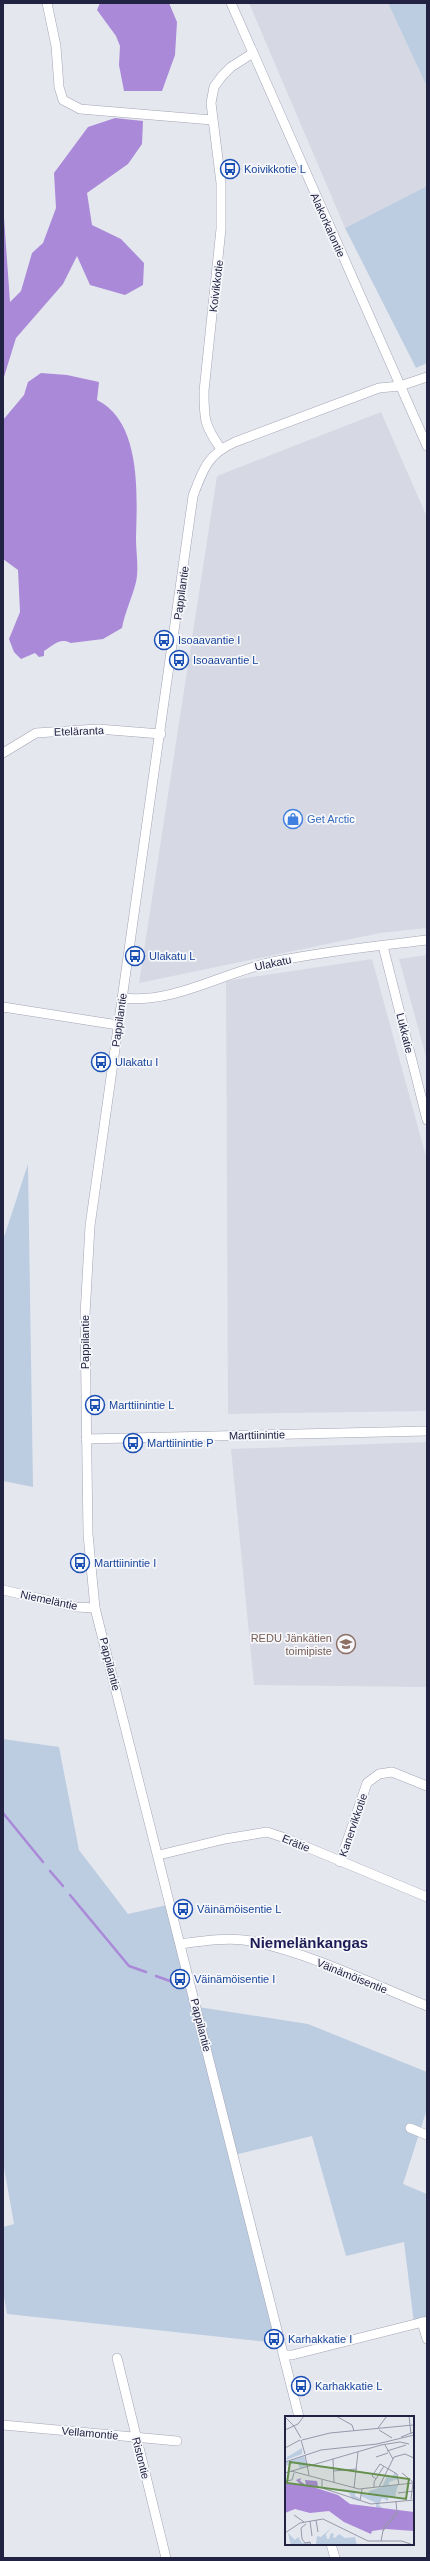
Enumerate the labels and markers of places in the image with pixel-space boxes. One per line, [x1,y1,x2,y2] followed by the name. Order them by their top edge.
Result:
[219,158,241,180] bus stop icon: Koivikkotie L
[244,163,306,175] place label: Koivikkotie L
[153,629,175,651] bus stop icon: Isoaavantie I
[178,634,240,646] place label: Isoaavantie I
[168,649,190,671] bus stop icon: Isoaavantie L
[193,654,258,666] place label: Isoaavantie L
[282,808,304,830] shop icon: Get Arctic
[307,813,355,825] place label: Get Arctic
[124,945,146,967] bus stop icon: Ulakatu L
[149,950,195,962] place label: Ulakatu L
[90,1051,112,1073] bus stop icon: Ulakatu I
[115,1056,158,1068] place label: Ulakatu I
[84,1394,106,1416] bus stop icon: Marttiinintie L
[109,1399,174,1411] place label: Marttiinintie L
[122,1432,144,1454] bus stop icon: Marttiinintie P
[147,1437,214,1449] place label: Marttiinintie P
[69,1552,91,1574] bus stop icon: Marttiinintie I
[94,1557,156,1569] place label: Marttiinintie I
[251,1632,332,1657] place label: REDU Jänkätien toimipiste
[335,1633,357,1655] school or university icon: REDU Jänkätien toimipiste
[172,1898,194,1920] bus stop icon: Väinämöisentie L
[197,1903,281,1915] place label: Väinämöisentie L
[169,1968,191,1990] bus stop icon: Väinämöisentie I
[194,1973,275,1985] place label: Väinämöisentie I
[263,2328,285,2350] bus stop icon: Karhakkatie I
[288,2333,352,2345] place label: Karhakkatie I
[290,2375,312,2397] bus stop icon: Karhakkatie L
[315,2380,382,2392] place label: Karhakkatie L

